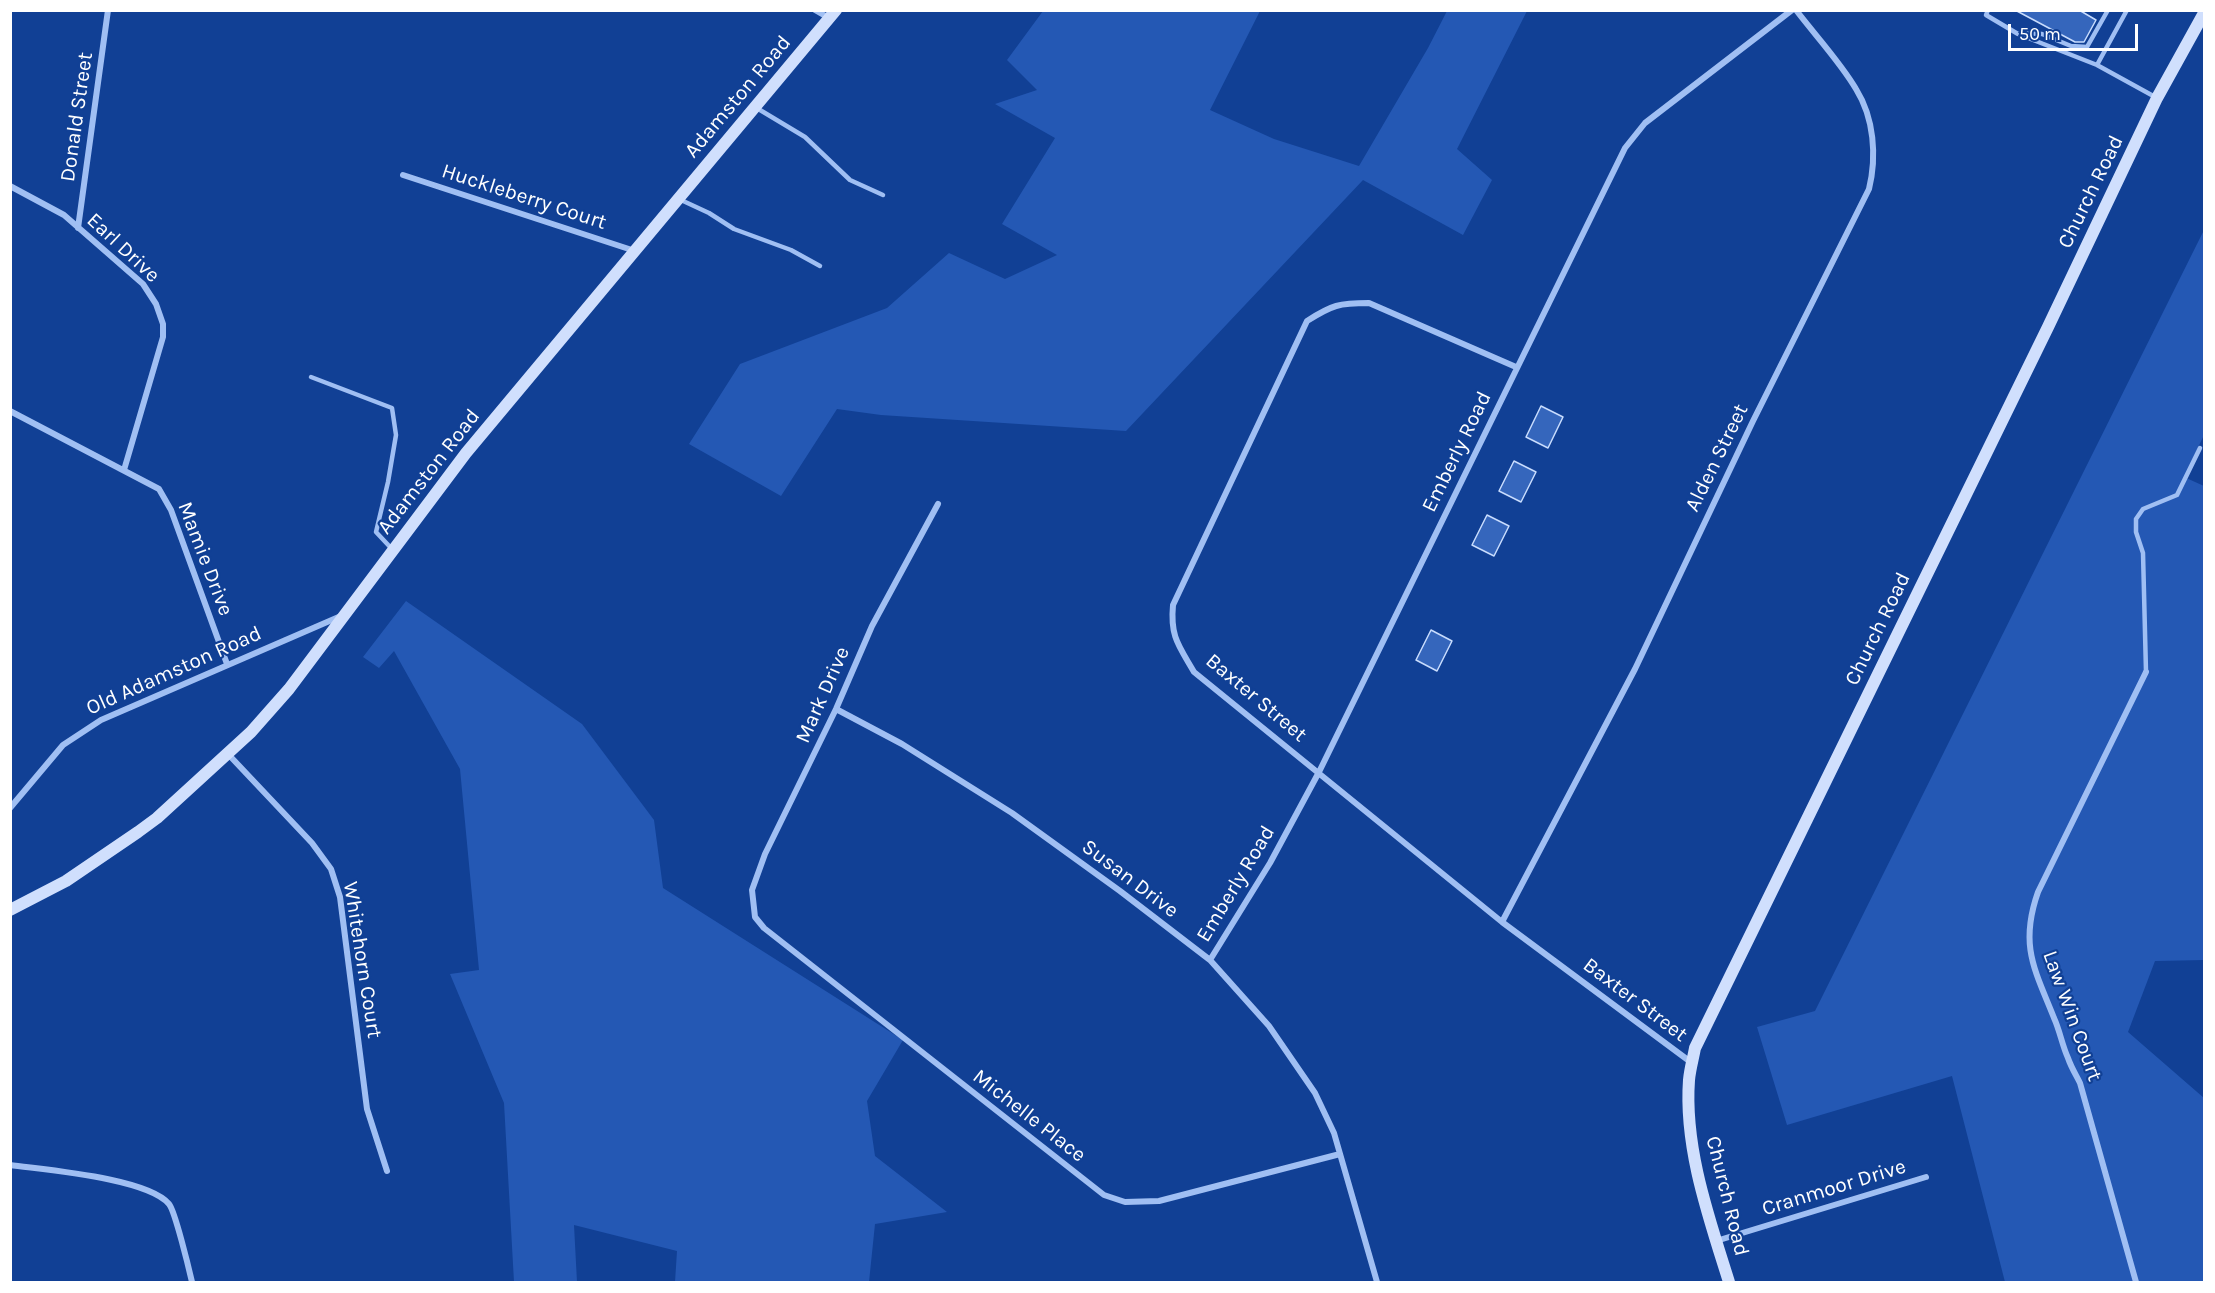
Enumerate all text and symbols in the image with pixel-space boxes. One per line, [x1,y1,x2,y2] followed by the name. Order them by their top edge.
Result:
[2011,12,2142,50] scale bar
[2019,23,2061,45] text: 50 m
[679,31,797,163] street label: Adamston Road
[55,51,99,183] street label: Donald Street
[2053,131,2129,253] street label: Church Road
[438,158,610,236] street label: Huckleberry Court
[81,208,165,288] street label: Earl Drive
[1417,387,1497,517] street label: Emberly Road
[1680,400,1754,516] street label: Alden Street
[372,404,486,540] street label: Adamston Road
[172,498,238,620] street label: Mamie Drive
[1840,568,1916,690] street label: Church Road
[83,621,265,721] street label: Old Adamston Road
[791,643,855,747] street label: Mark Drive
[1200,648,1312,748] street label: Baxter Street
[1191,821,1281,947] street label: Emberly Road
[1077,834,1183,924] street label: Susan Drive
[337,880,387,1040] street label: Whitehorn Court
[2037,947,2107,1085] street label: Law Win Court
[1578,953,1692,1047] street label: Baxter Street
[967,1064,1091,1168] street label: Michelle Place
[1700,1133,1754,1259] street label: Church Road
[1759,1154,1909,1222] street label: Cranmoor Drive

